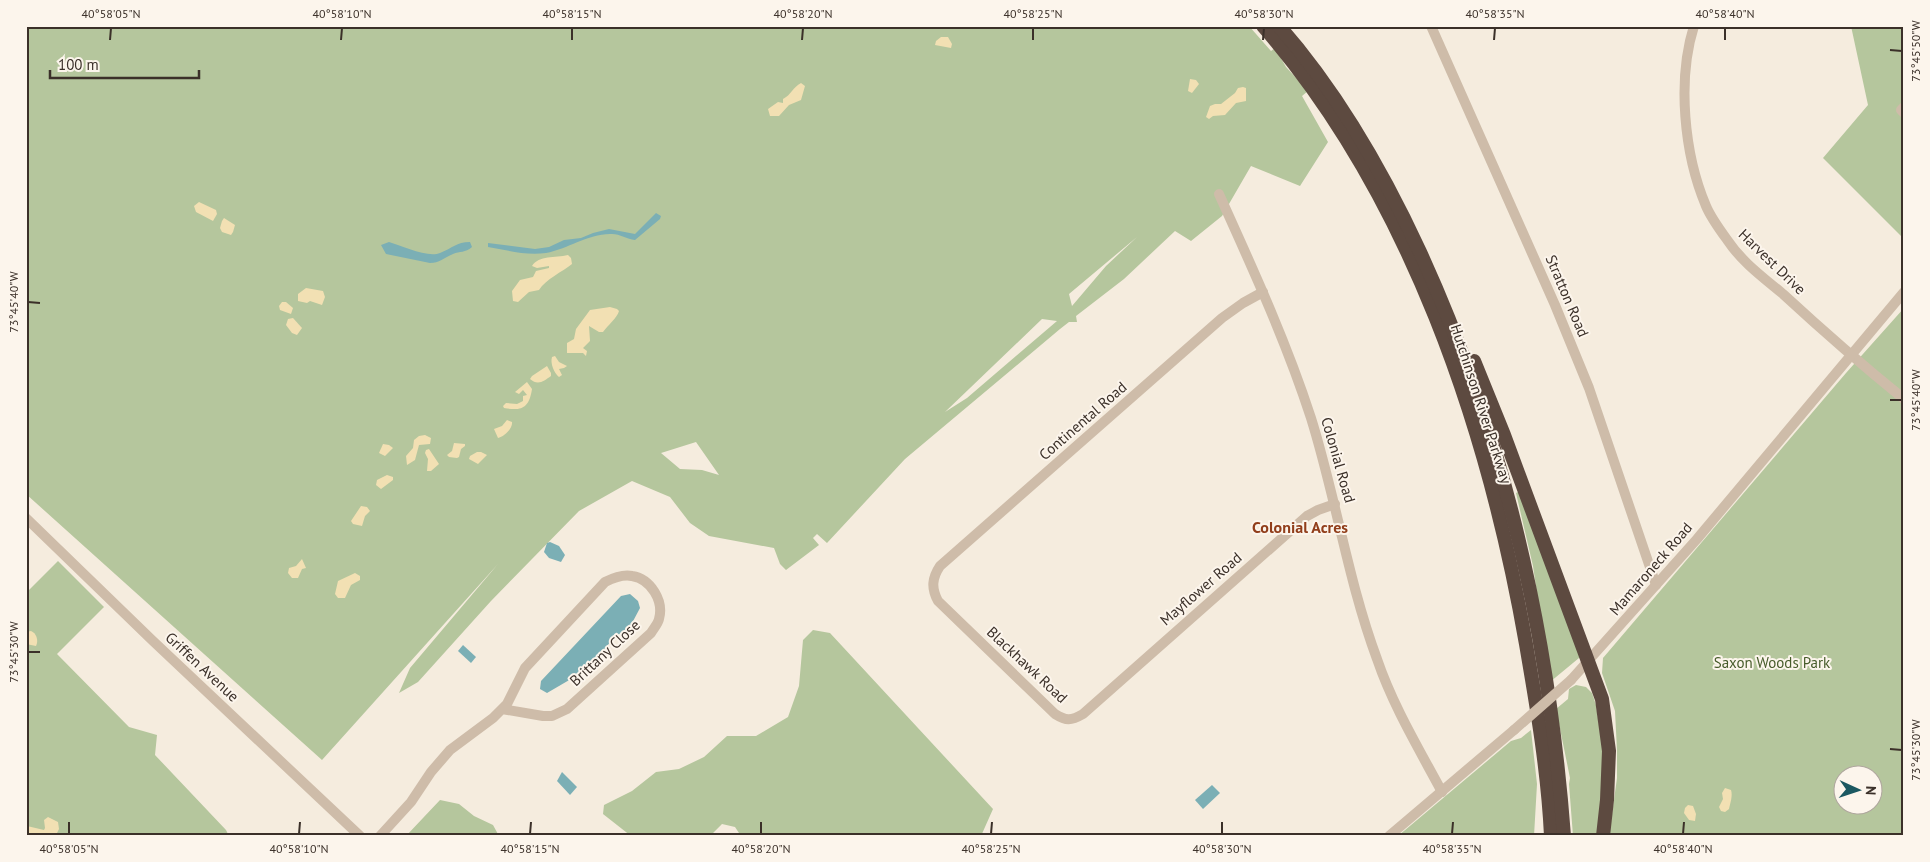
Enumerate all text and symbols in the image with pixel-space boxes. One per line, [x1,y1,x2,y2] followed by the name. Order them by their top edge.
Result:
[81,6,141,21] text: 40°58'05"N
[312,6,372,21] text: 40°58'10"N
[542,6,602,21] text: 40°58'15"N
[773,6,833,21] text: 40°58'20"N
[1003,6,1063,21] text: 40°58'25"N
[1234,6,1294,21] text: 40°58'30"N
[1465,6,1525,21] text: 40°58'35"N
[1695,6,1755,21] text: 40°58'40"N
[1908,20,1923,82] text: 73°45'50"W
[50,48,199,80] scale bar
[58,55,99,74] text: 100 m
[1735,225,1810,298] street label: Harvest Drive
[1542,252,1593,340] street label: Stratton Road
[6,271,21,333] text: 73°45'40"W
[1447,322,1516,486] street label: Hutchinson River Parkway
[1908,369,1923,431] text: 73°45'40"W
[1035,377,1130,464] street label: Continental Road
[1317,415,1360,505] street label: Colonial Road
[1252,517,1348,537] district label: Colonial Acres
[1605,518,1696,619] street label: Mamaroneck Road
[1156,548,1245,629] street label: Mayflower Road
[566,615,644,690] street label: Brittany Close
[6,621,21,683] text: 73°45'30"W
[983,622,1072,707] street label: Blackhawk Road
[162,628,243,706] street label: Griffen Avenue
[1714,653,1831,672] park label: Saxon Woods Park
[1908,719,1923,781] text: 73°45'30"W
[1832,764,1882,814] north arrow
[1862,786,1880,796] text: N
[39,841,99,856] text: 40°58'05"N
[269,841,329,856] text: 40°58'10"N
[500,841,560,856] text: 40°58'15"N
[731,841,791,856] text: 40°58'20"N
[961,841,1021,856] text: 40°58'25"N
[1192,841,1252,856] text: 40°58'30"N
[1422,841,1482,856] text: 40°58'35"N
[1653,841,1713,856] text: 40°58'40"N

